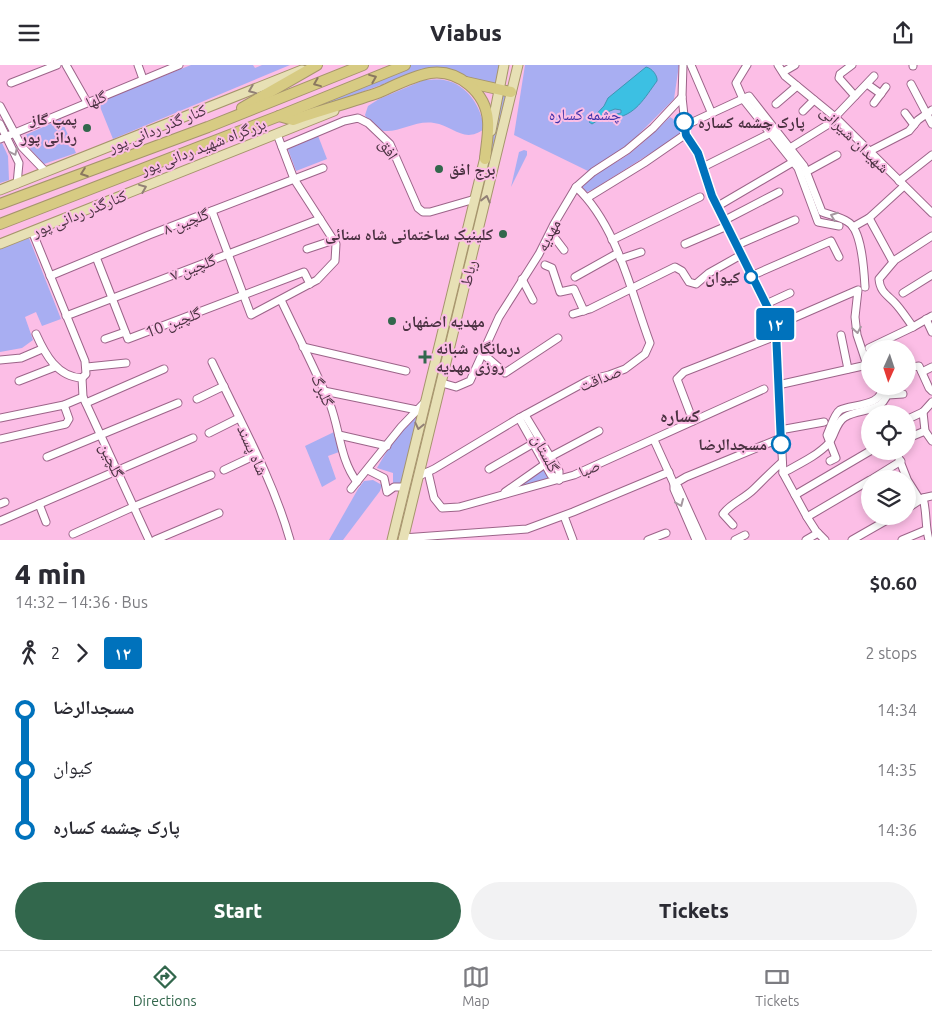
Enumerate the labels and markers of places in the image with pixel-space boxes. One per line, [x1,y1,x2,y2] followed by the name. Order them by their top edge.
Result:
[20,110,77,147] place label: پمپ گاز ردانی پور
[674,112,694,132] marker: پارک چشمه کساره
[698,113,805,132] place label: پارک چشمه کساره
[81,122,93,134] marker: پمپ گاز ردانی پور
[449,160,495,180] place label: برج افق
[433,163,445,175] marker: برج افق
[325,225,493,244] place label: کلینیک ساختمانی شاه سنائی
[497,228,509,240] marker: کلینیک ساختمانی شاه سنائی
[705,268,740,287] place label: کیوان
[744,270,758,284] marker: کیوان
[402,312,485,331] place label: مهدیه اصفهان
[386,315,398,327] marker: مهدیه اصفهان
[436,339,521,376] place label: درمانگاه شبانه روزی مهدیه
[418,350,432,364] marker: درمانگاه شبانه روزی مهدیه
[771,434,791,454] marker: مسجدالرضا
[698,435,767,453] place label: مسجدالرضا

